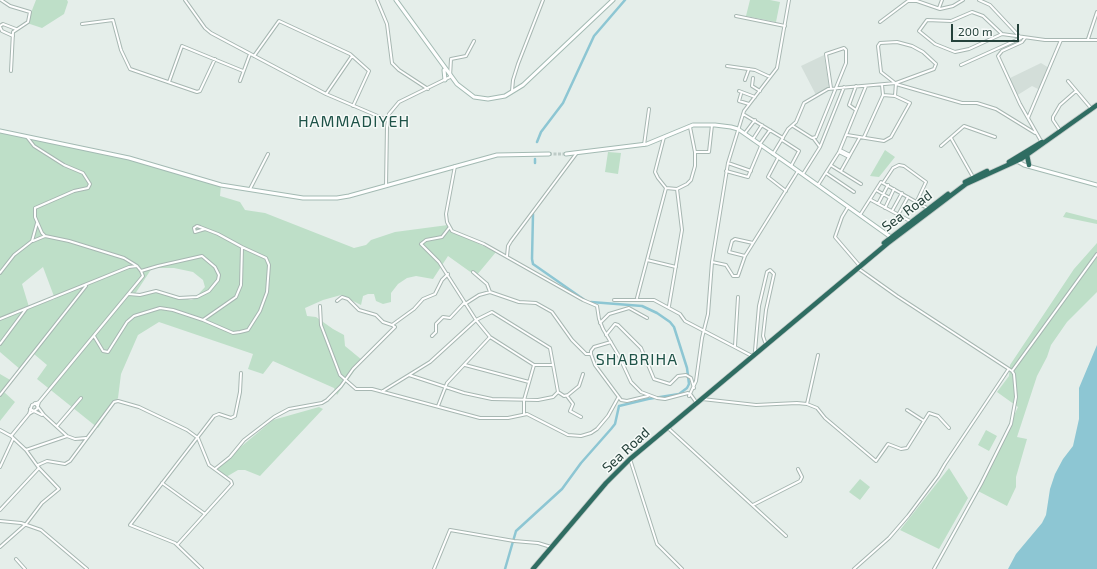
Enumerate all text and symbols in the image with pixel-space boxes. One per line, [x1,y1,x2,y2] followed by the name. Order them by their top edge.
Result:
[953,16,1021,42] scale bar
[958,24,992,38] text: 200 m
[298,112,410,132] district label: HAMMADIYEH
[879,187,935,235] street label: Sea Road
[596,350,678,370] district label: SHABRIHA
[599,424,653,476] street label: Sea Road

